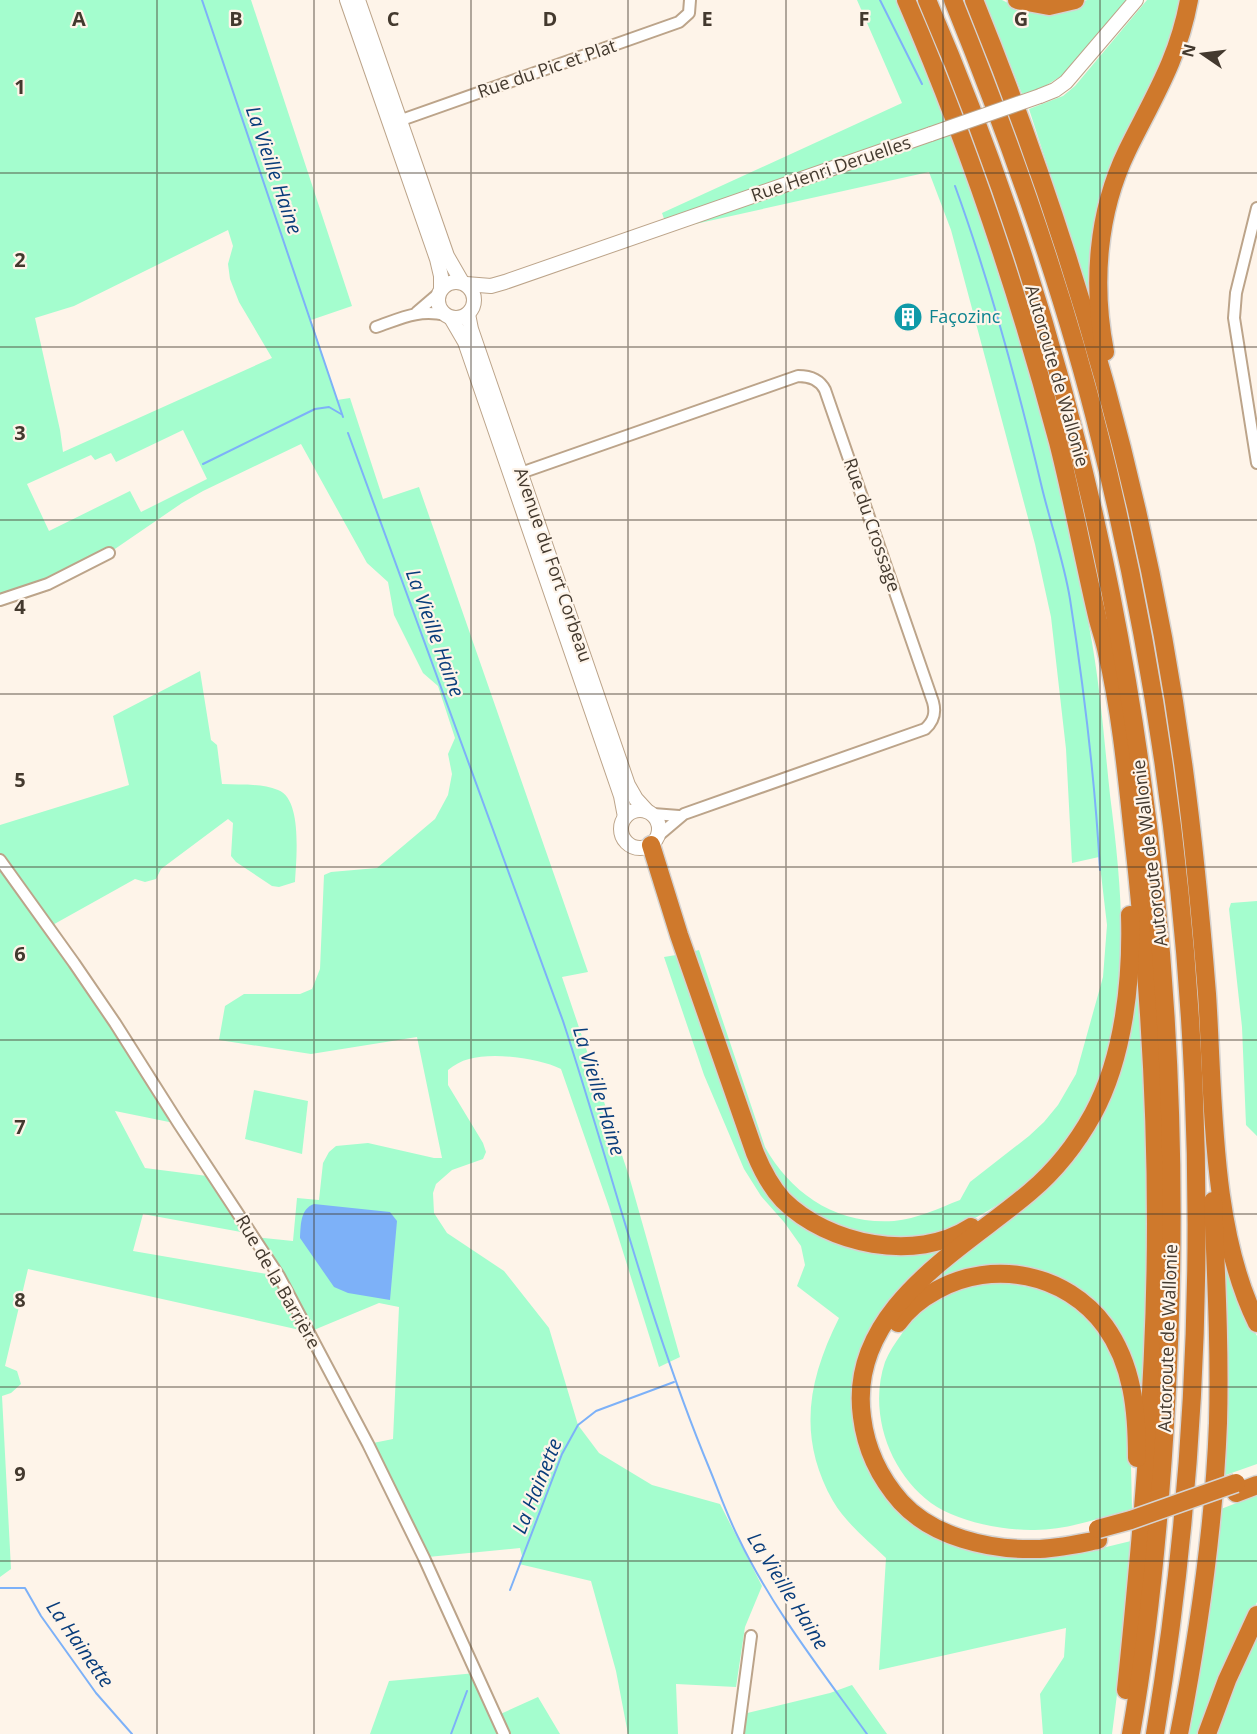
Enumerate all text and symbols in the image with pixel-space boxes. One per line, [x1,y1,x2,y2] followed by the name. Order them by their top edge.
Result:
[72,5,86,32] text: A
[229,5,243,32] text: B
[387,5,400,32] text: C
[543,5,557,32] text: D
[701,5,713,32] text: E
[859,5,869,32] text: F
[1014,5,1028,32] text: G
[1173,24,1233,84] north arrow
[474,33,619,103] street label: Rue du Pic et Plat
[1176,41,1201,59] text: N
[14,73,26,100] text: 1
[240,102,309,238] water label: La Vieille Haine
[748,129,914,207] street label: Rue Henri Deruelles
[14,246,26,273] text: 2
[1020,282,1095,469] street label: Autoroute de Wallonie
[892,301,924,333] building icon: Façozinc
[929,304,1001,328] place label: Façozinc
[14,419,26,446] text: 3
[839,454,907,595] street label: Rue du Crossage
[509,464,599,665] street label: Avenue du Fort Corbeau
[400,565,471,700] water label: La Vieille Haine
[14,593,26,620] text: 4
[1126,758,1172,948] street label: Autoroute de Wallonie
[14,766,26,793] text: 5
[14,940,26,967] text: 6
[567,1023,632,1159] water label: La Vieille Haine
[14,1113,26,1140] text: 7
[231,1210,327,1353] street label: Rue de la Barrière
[1152,1244,1182,1432] street label: Autoroute de Wallonie
[14,1286,26,1313] text: 8
[505,1434,568,1538] water label: La Hainette
[14,1460,26,1487] text: 9
[742,1527,835,1655] water label: La Vieille Haine
[40,1595,120,1693] water label: La Hainette

